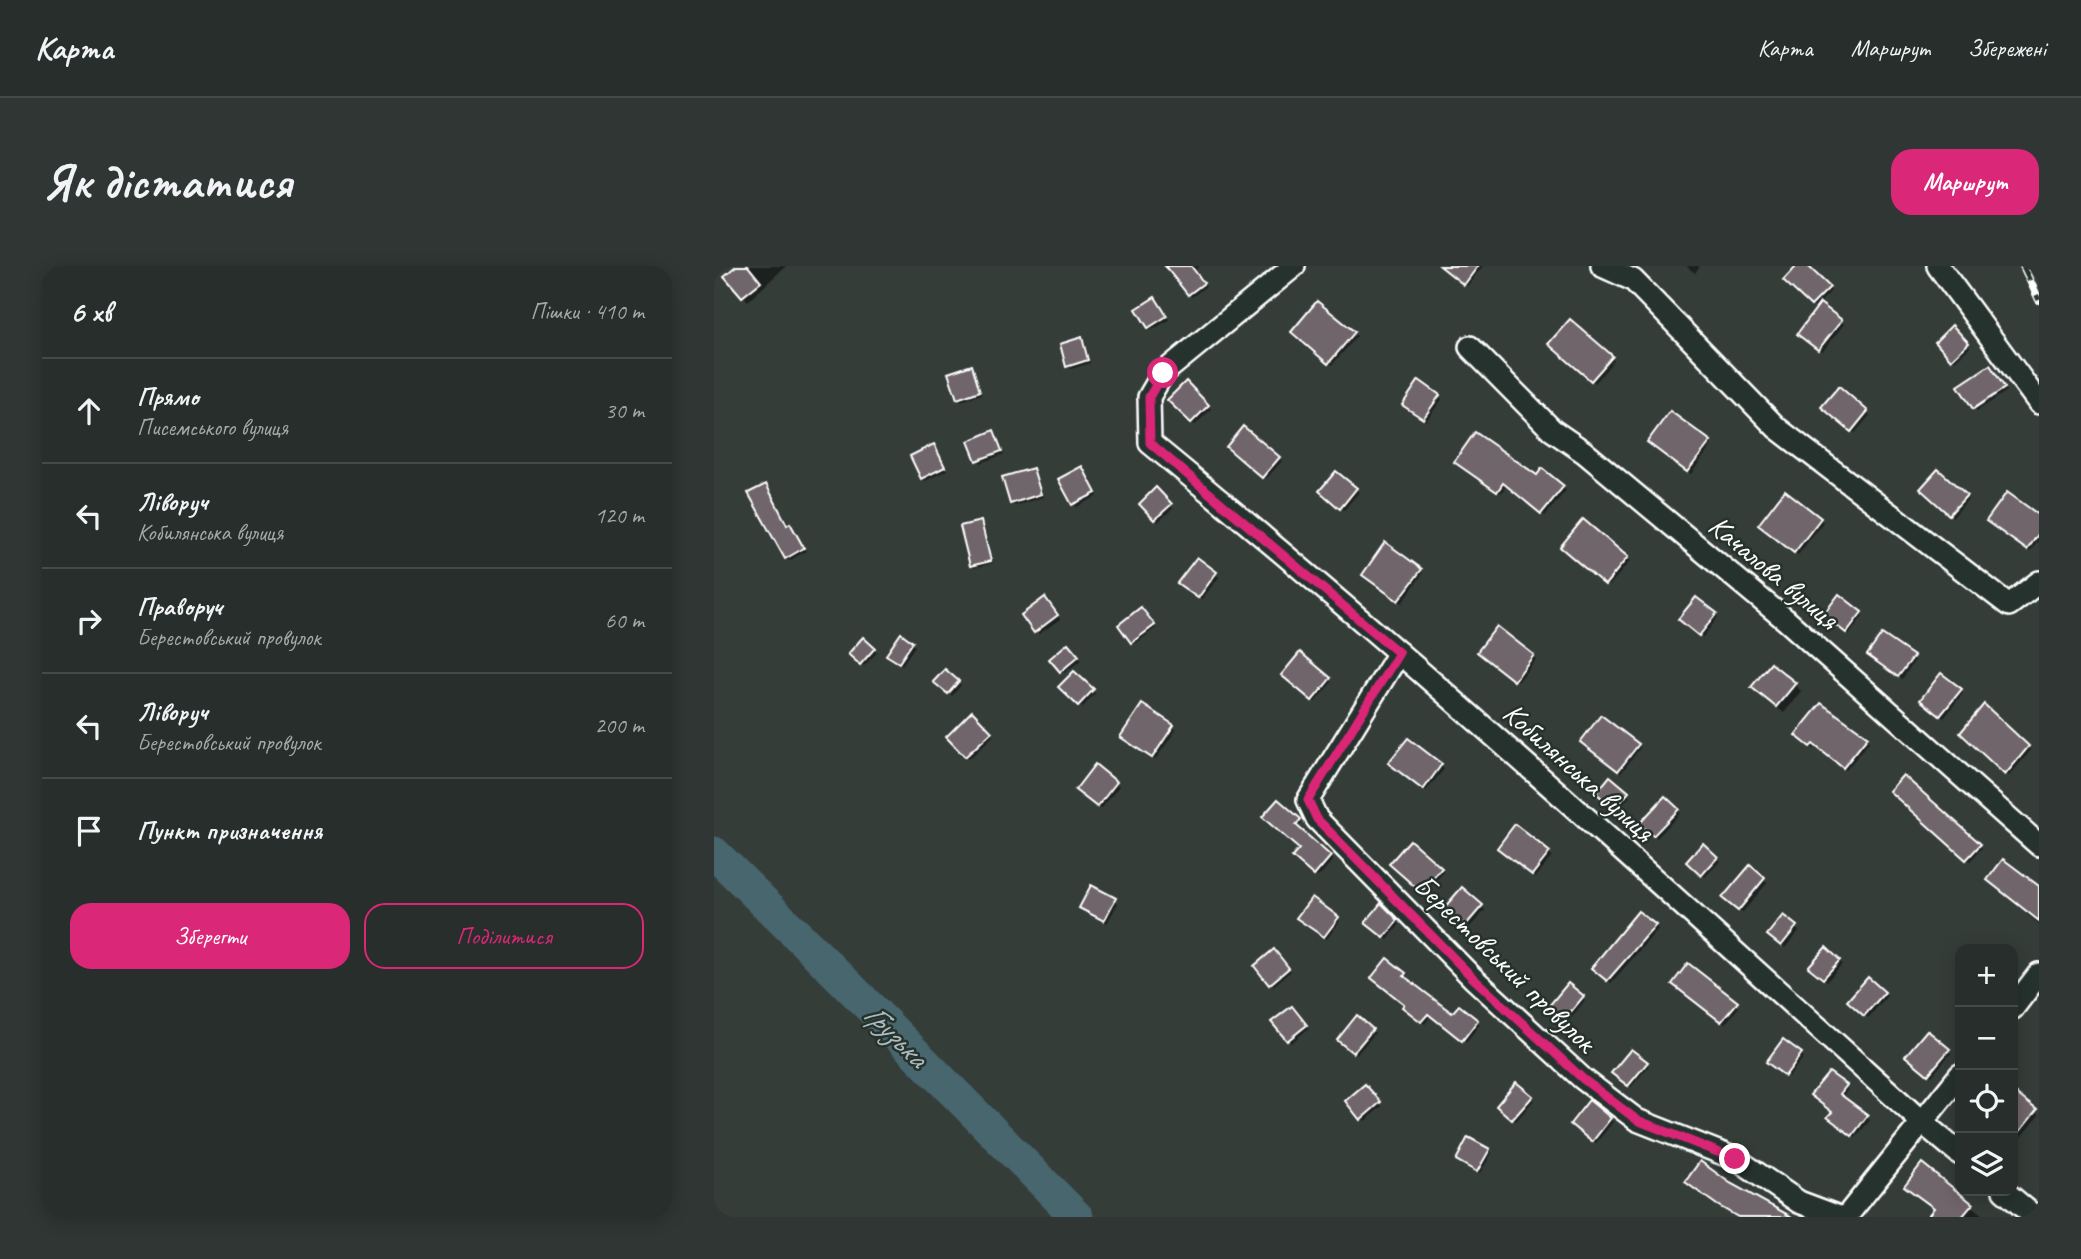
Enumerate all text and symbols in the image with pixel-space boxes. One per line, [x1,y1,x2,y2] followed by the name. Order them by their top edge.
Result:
[35,27,114,69] text: Карта
[1758,33,1813,63] text: Карта
[1851,33,1930,63] text: Маршрут
[1968,33,2046,63] text: Збережені
[1891,149,2039,215] button: Маршрут
[42,151,292,213] text: Як дістатися
[70,293,112,331] text: 6 хв
[530,297,644,326] text: Пішки · 410 m
[1147,357,1178,388] route start
[137,380,199,413] text: Прямо
[70,392,108,430] icon: ahead
[605,396,644,425] text: 30 m
[137,413,288,442] text: Писемського вулиця
[137,485,208,518] text: Ліворуч
[70,497,108,535] icon: left
[595,501,644,530] text: 120 m
[1701,506,1848,638] street label: Качалова вулиця
[137,518,283,547] text: Кобилянська вулиця
[137,590,222,623] text: Праворуч
[70,602,108,640] icon: right
[605,606,644,635] text: 60 m
[137,623,321,652] text: Берестовський провулок
[1495,694,1663,851] street label: Кобилянська вулиця
[137,695,208,728] text: Ліворуч
[70,707,108,745] icon: left
[595,711,644,740] text: 200 m
[137,728,321,757] text: Берестовський провулок
[70,812,108,850] icon: arrive
[137,814,322,847] text: Пункт призначення
[1406,866,1606,1061] street label: Берестовський провулок
[70,903,350,969] button: Зберегти
[364,903,644,969] button: Поділитися
[1955,944,2018,1196] map controls
[1955,944,2018,1007] button: +
[855,994,939,1078] water label: Грузька
[1955,1007,2018,1070] button: −
[1955,1070,2018,1133] button: locate
[1955,1133,2018,1196] button: layers
[1719,1143,1750,1174] route end

